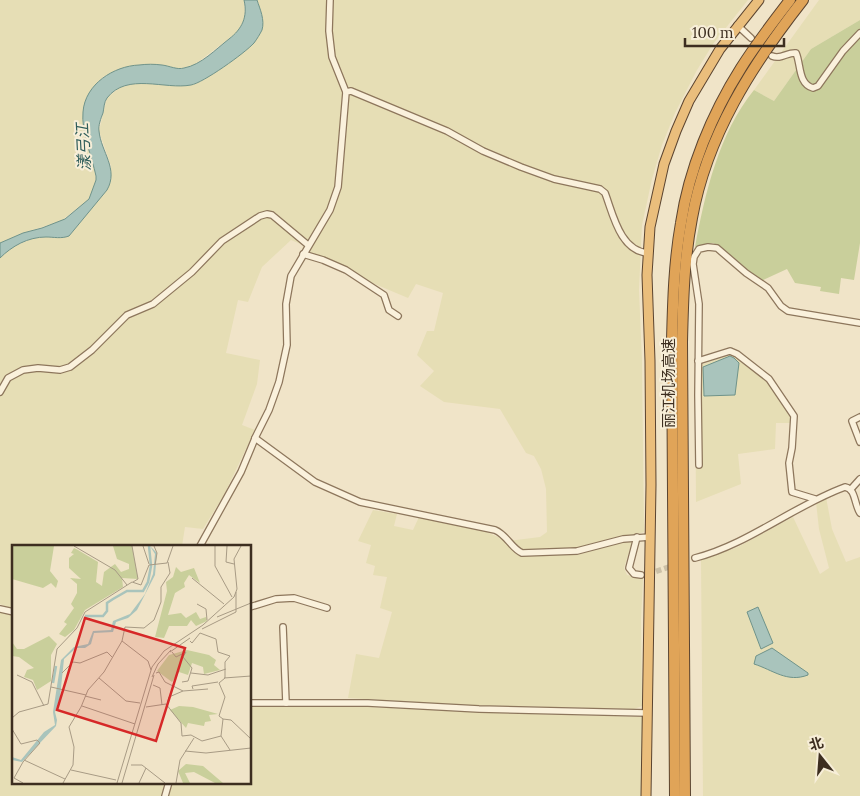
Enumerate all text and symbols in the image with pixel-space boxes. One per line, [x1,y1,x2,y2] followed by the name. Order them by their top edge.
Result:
[685,15,784,47] scale bar
[692,23,733,42] text: 100 m
[72,121,94,171] water label: 漾弓江
[659,338,678,428] street label: 丽江机场高速
[12,545,251,784] inset map
[795,731,845,781] north arrow
[807,733,826,754] text: 北

